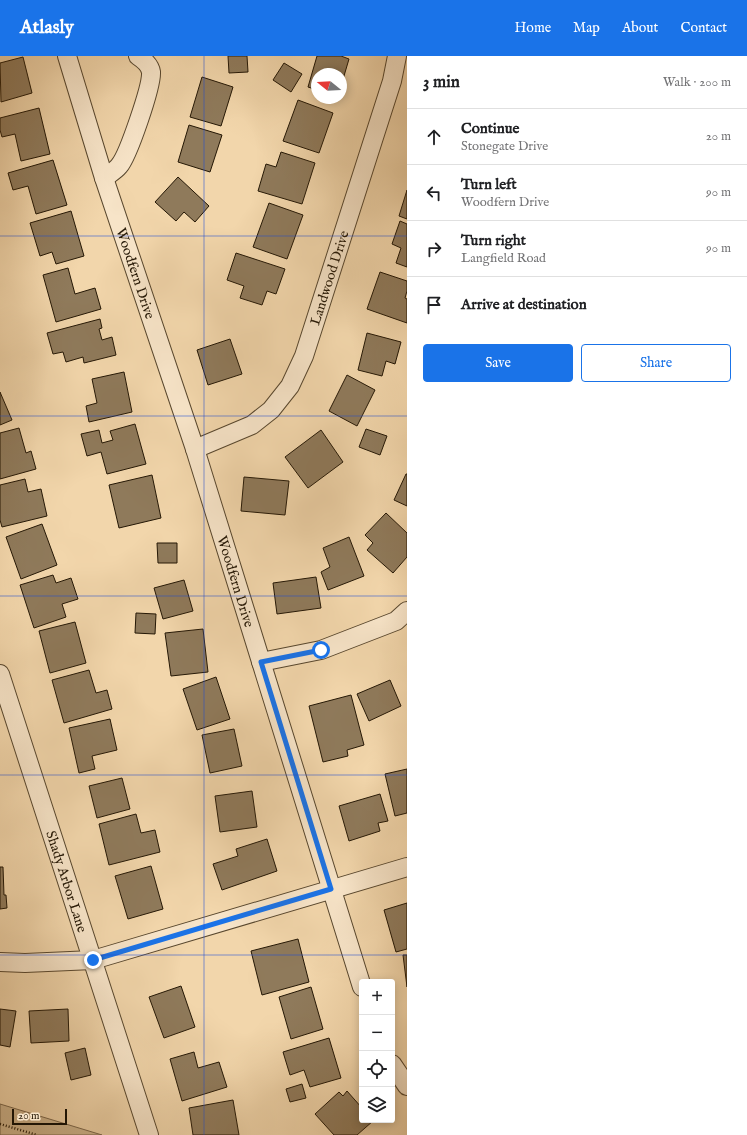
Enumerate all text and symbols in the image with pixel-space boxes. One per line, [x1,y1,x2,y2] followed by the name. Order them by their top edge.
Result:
[20,16,74,40] text: Atlasly
[515,19,551,37] text: Home
[573,19,600,37] text: Map
[622,19,658,37] text: About
[680,19,727,37] text: Contact
[311,68,347,104] north arrow
[423,72,460,93] text: 3 min
[663,74,731,91] text: Walk · 200 m
[461,119,519,138] text: Continue
[423,126,445,148] icon: ahead
[706,128,731,145] text: 20 m
[461,138,548,155] text: Stonegate Drive
[461,175,517,194] text: Turn left
[423,182,445,204] icon: left
[706,184,731,201] text: 90 m
[461,194,549,211] text: Woodfern Drive
[111,226,159,322] street label: Woodfern Drive
[306,228,354,327] street label: Landwood Drive
[461,231,526,250] text: Turn right
[423,238,445,260] icon: right
[706,240,731,257] text: 90 m
[461,250,546,267] text: Langfield Road
[423,294,445,316] icon: arrive
[461,295,587,314] text: Arrive at destination
[423,344,573,382] button: Save
[581,344,731,382] button: Share
[212,534,258,630] street label: Woodfern Drive
[312,641,330,659] route start
[41,829,91,935] street label: Shady Arbor Lane
[84,951,102,969] route end
[359,979,395,1123] map controls
[359,979,395,1015] button: +
[359,1015,395,1051] button: −
[359,1051,395,1087] button: locate
[359,1087,395,1123] button: layers
[12,1107,67,1126] scale bar
[18,1109,39,1123] text: 20 m

